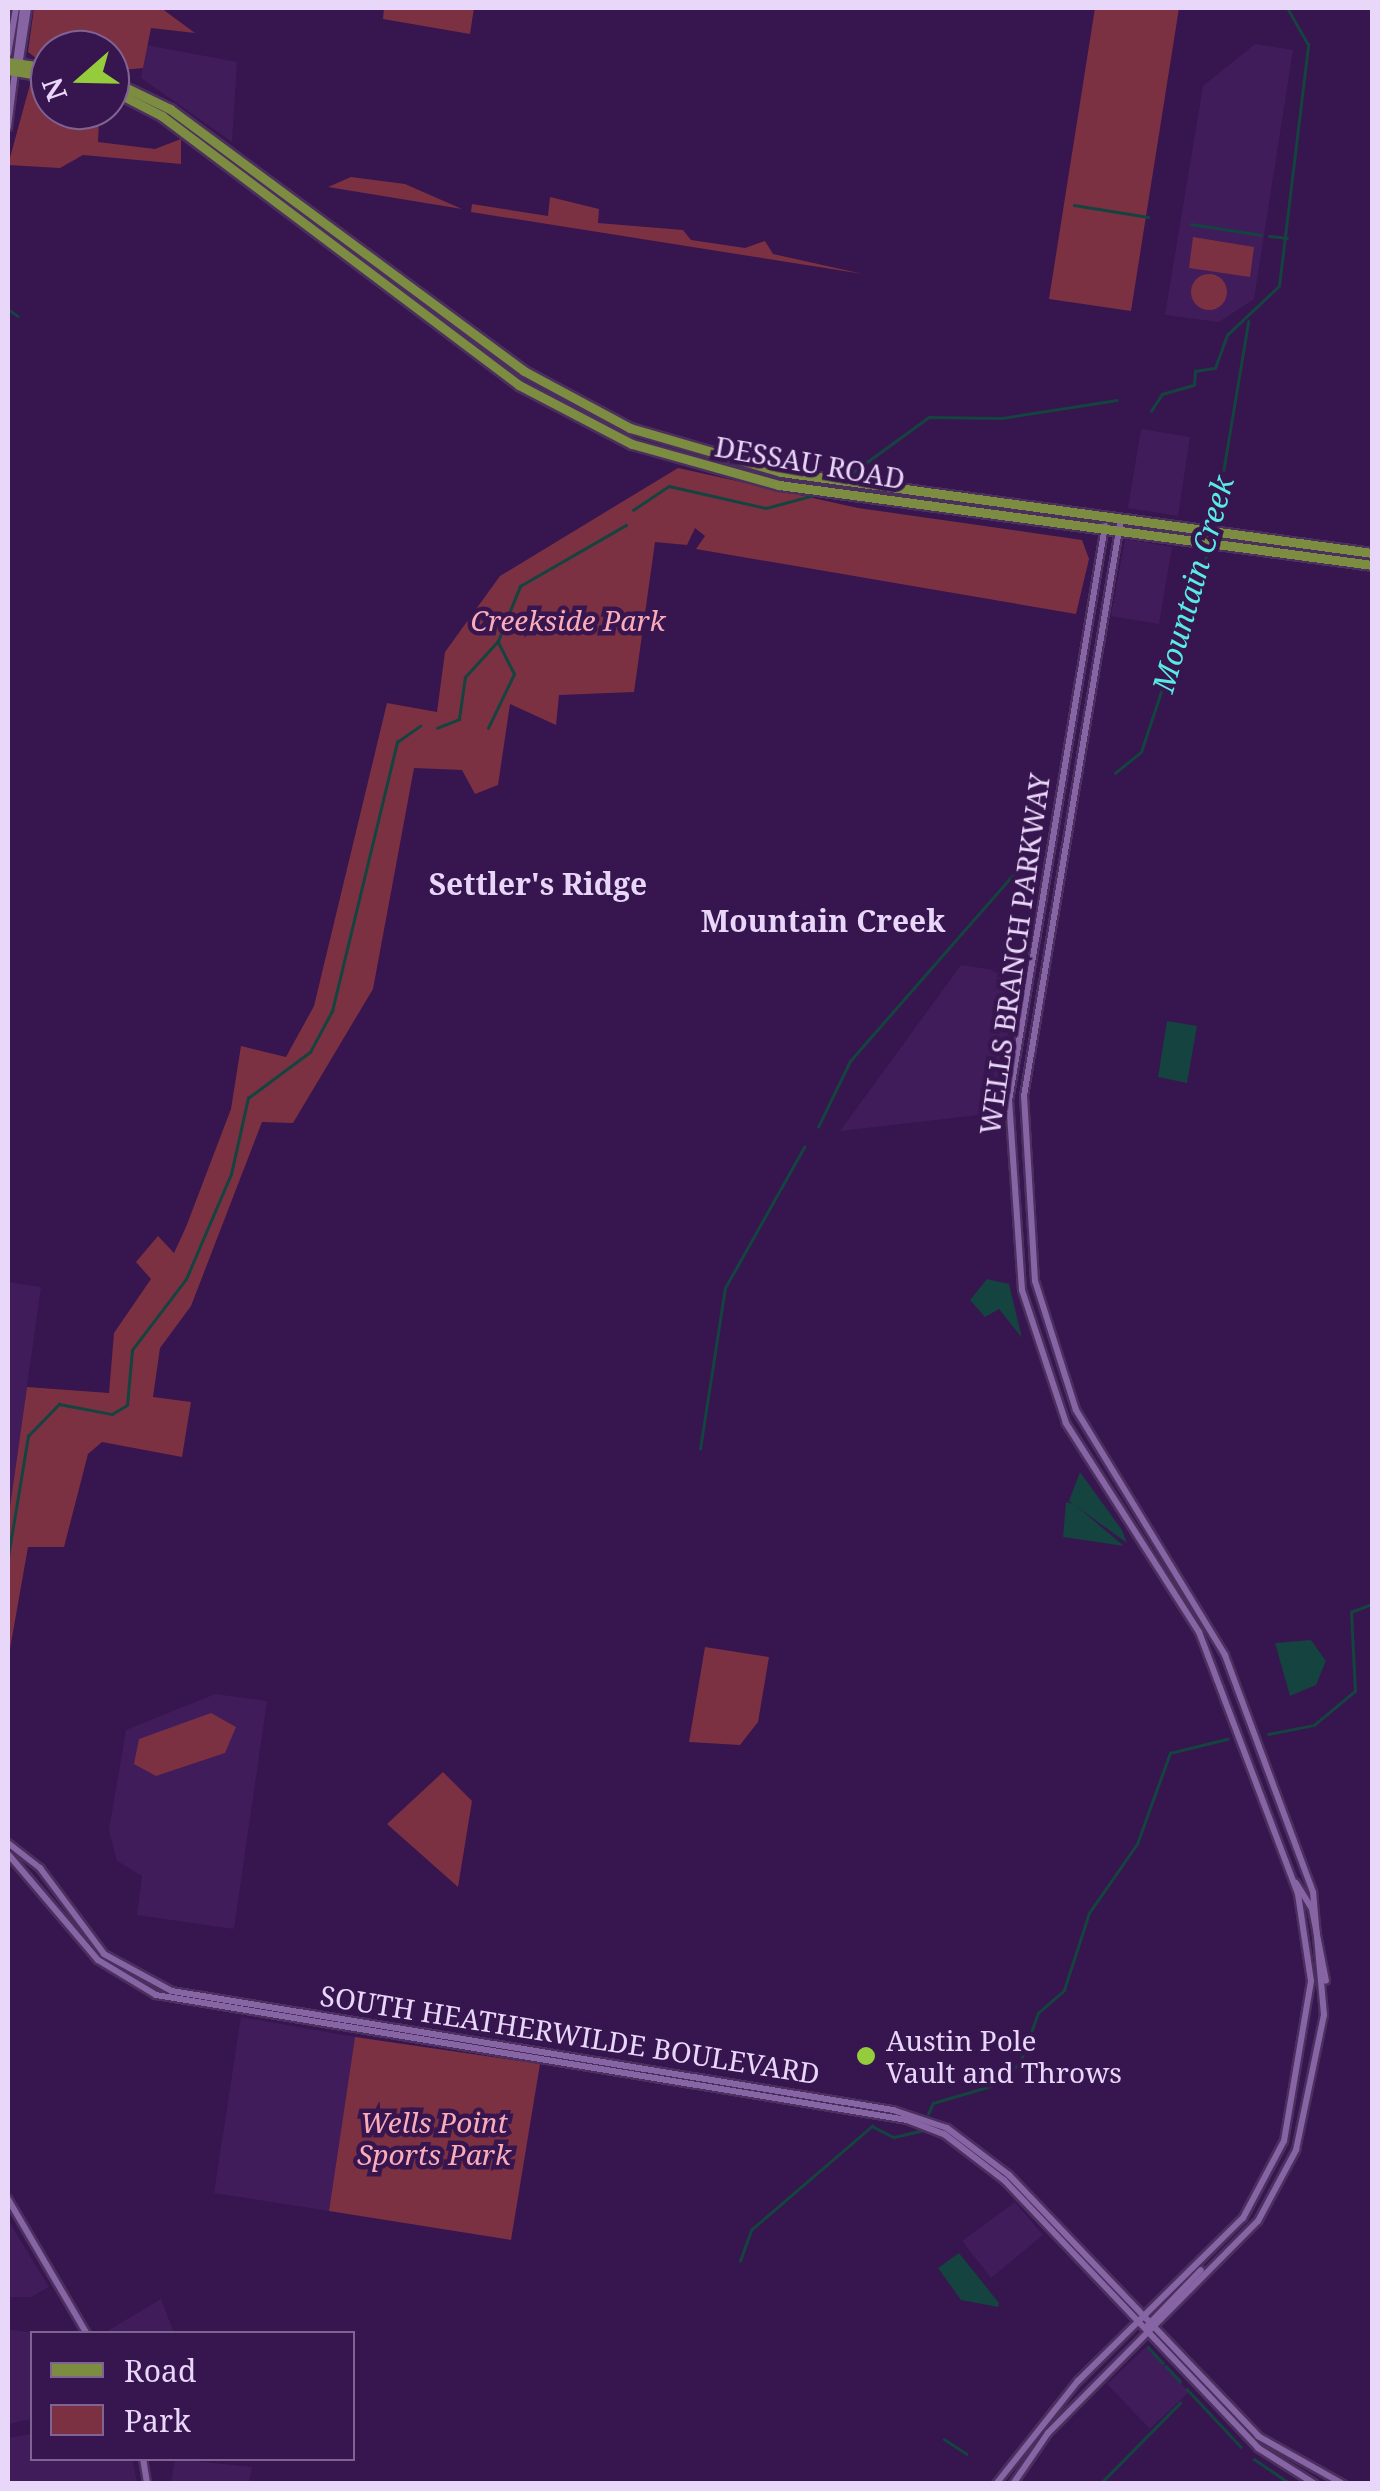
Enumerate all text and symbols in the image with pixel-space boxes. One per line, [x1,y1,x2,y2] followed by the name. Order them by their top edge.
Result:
[30,30,130,130] north arrow
[32,73,75,106] text: N
[712,429,908,495] street label: DESSAU ROAD
[1145,472,1241,696] water label: Mountain Creek
[470,603,666,637] park label: Creekside Park
[972,771,1056,1137] street label: WELLS BRANCH PARKWAY
[429,866,647,902] district label: Settler's Ridge
[701,903,945,939] district label: Mountain Creek
[318,1978,822,2090] street label: SOUTH HEATHERWILDE BOULEVARD
[886,2023,1122,2089] place label: Austin Pole Vault and Throws
[855,2045,877,2067] marker: Austin Pole Vault and Throws
[357,2105,511,2171] park label: Wells Point Sports Park
[30,2331,355,2461] legend
[124,2350,196,2391] text: Road
[124,2400,191,2441] text: Park

